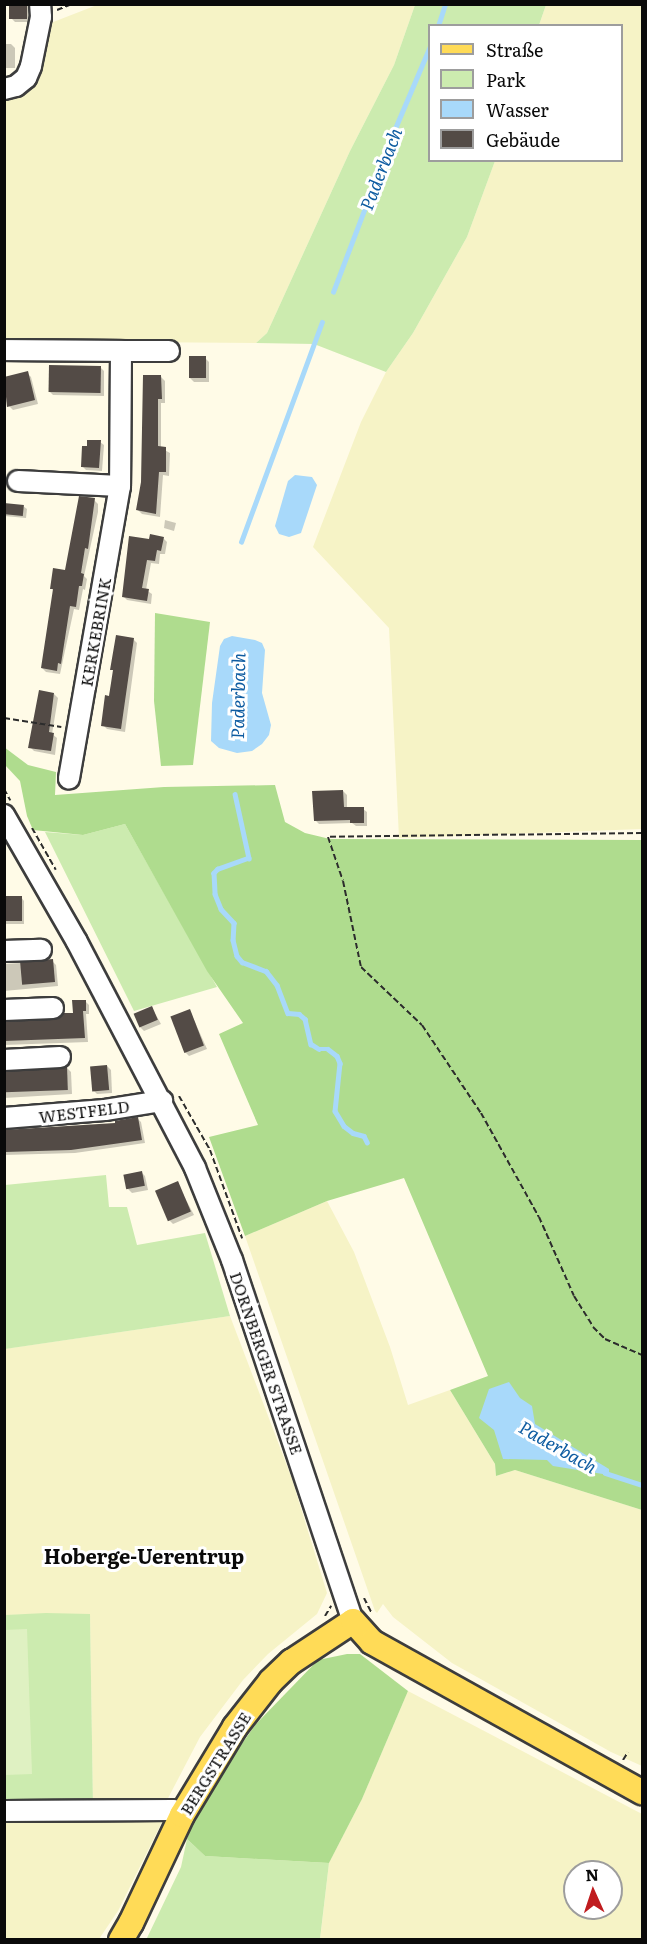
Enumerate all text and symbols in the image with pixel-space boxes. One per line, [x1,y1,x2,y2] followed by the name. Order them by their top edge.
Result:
[428,24,623,162] legend
[486,36,543,63] text: Straße
[486,66,525,93] text: Park
[486,96,549,123] text: Wasser
[355,125,407,213] water label: Paderbach
[486,126,560,153] text: Gebäude
[76,576,114,688] street label: KERKEBRINK
[226,653,250,739] water label: Paderbach
[38,1096,130,1126] street label: WESTFELD
[227,1269,307,1457] street label: DORNBERGER STRASSE
[515,1416,601,1478] water label: Paderbach
[44,1543,244,1567] district label: Hoberge-Uerentrup
[176,1708,254,1818] street label: BERGSTRASSE
[563,1860,623,1920] north arrow
[585,1862,600,1886] text: N

